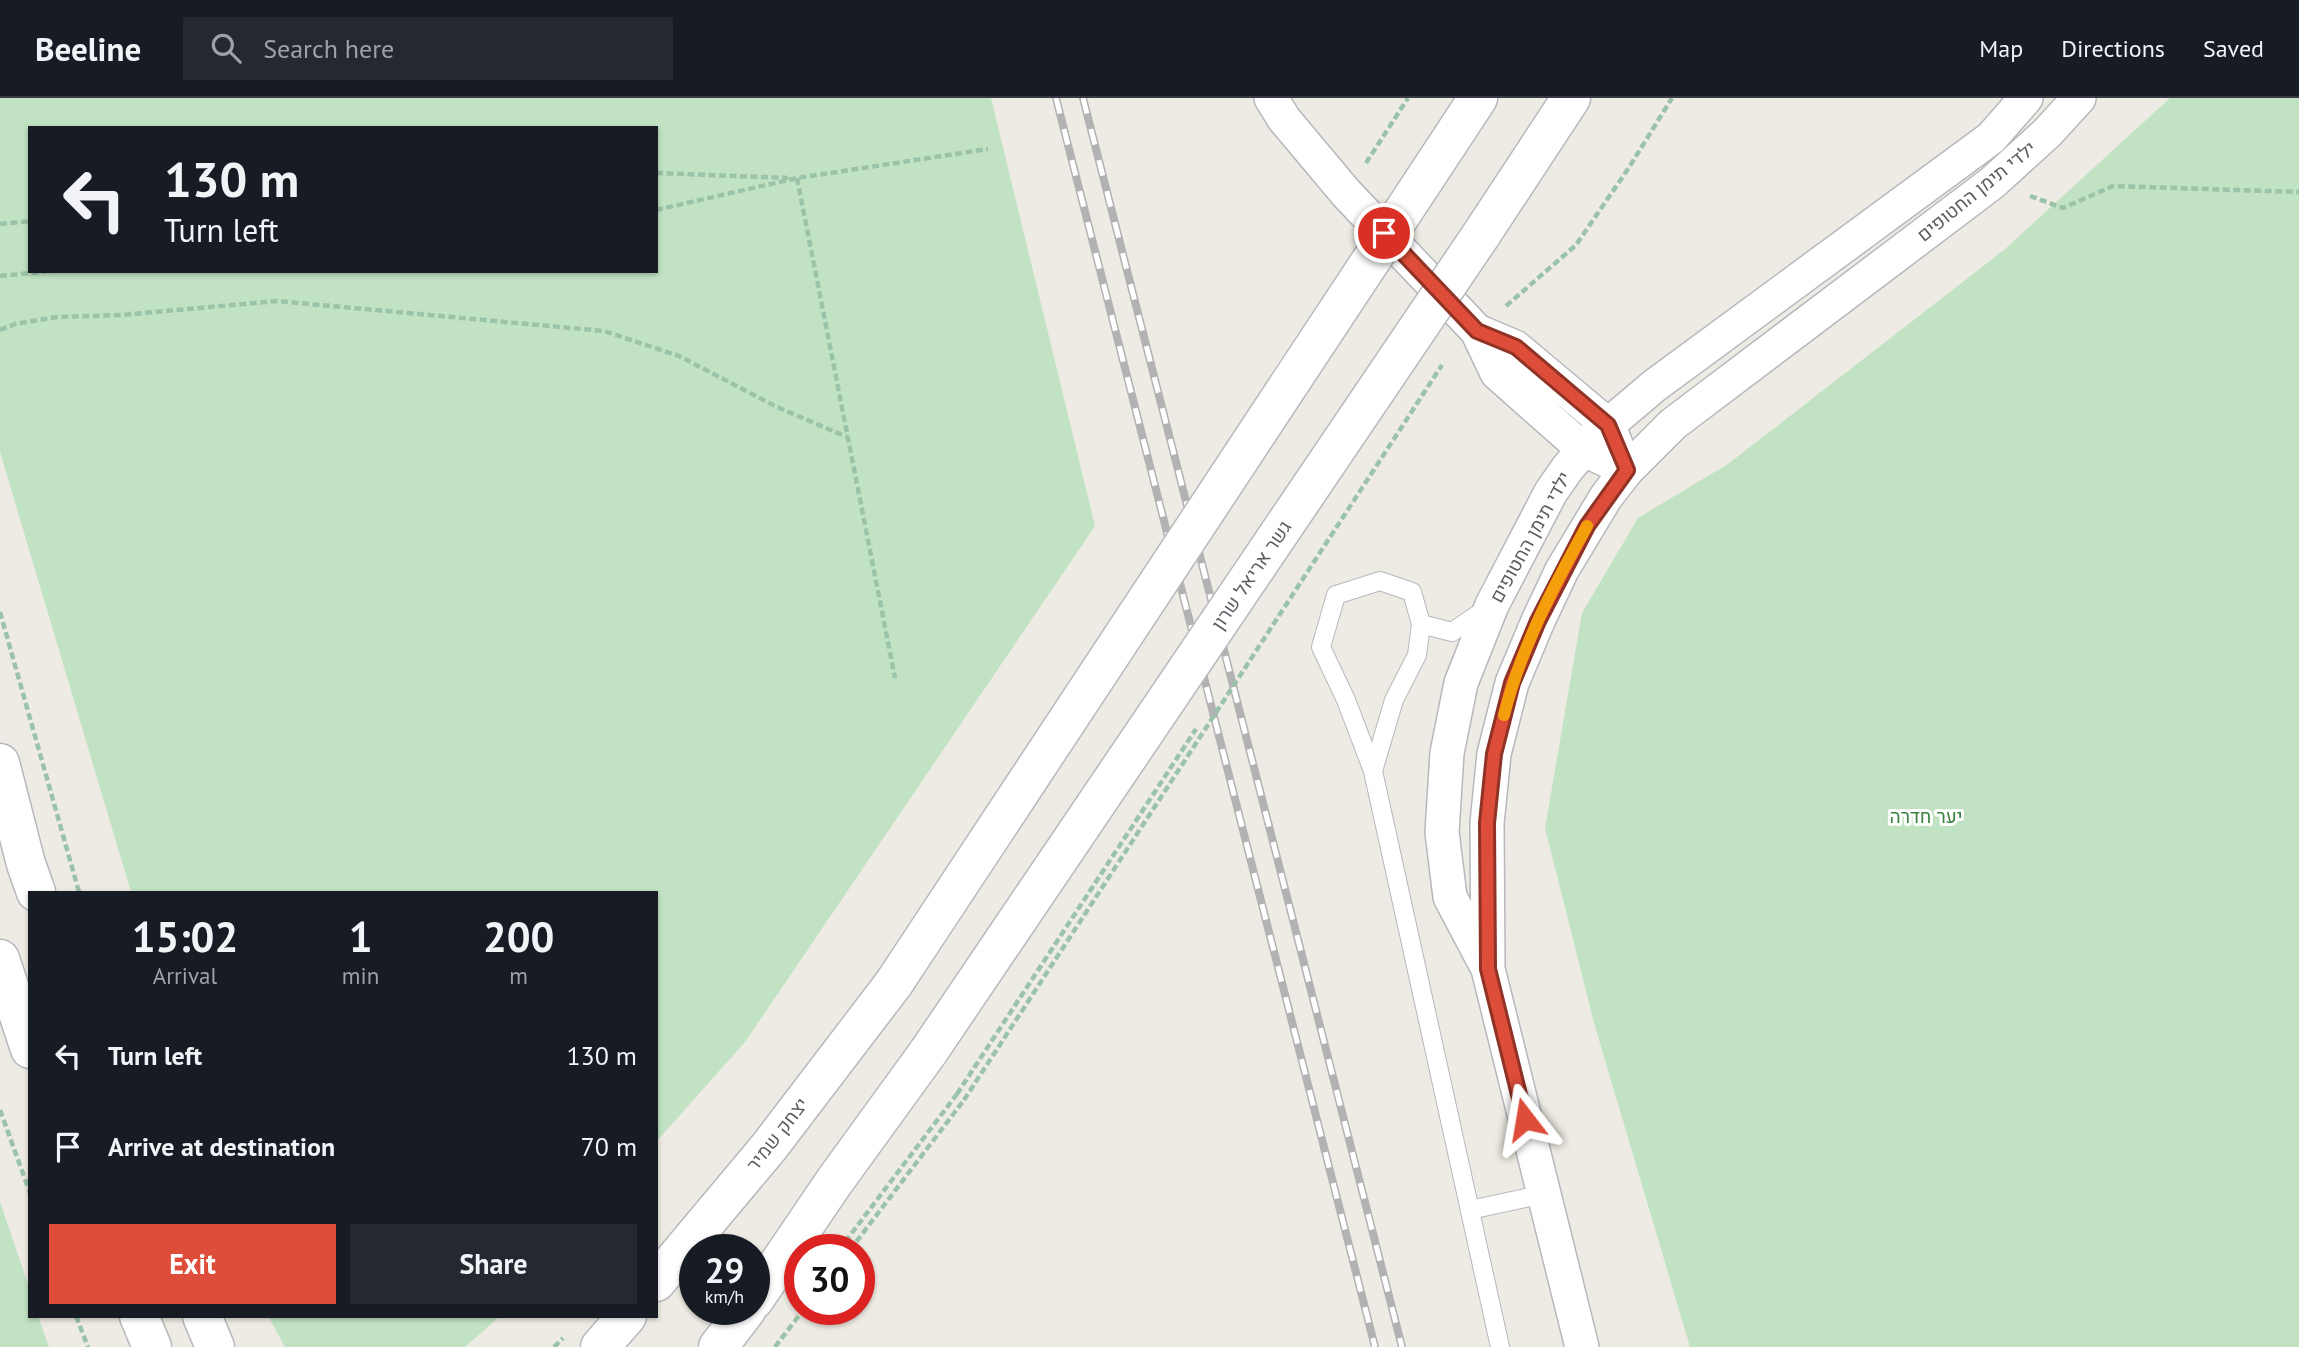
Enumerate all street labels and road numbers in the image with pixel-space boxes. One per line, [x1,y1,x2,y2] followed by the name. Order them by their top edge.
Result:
[1912,136,2040,246] street label: ילדי תימן החטופים
[1484,467,1576,607] street label: ילדי תימן החטופים
[1206,516,1296,634] street label: גשר אריאל שרון
[741,1092,813,1176] street label: יצחק שמיר

